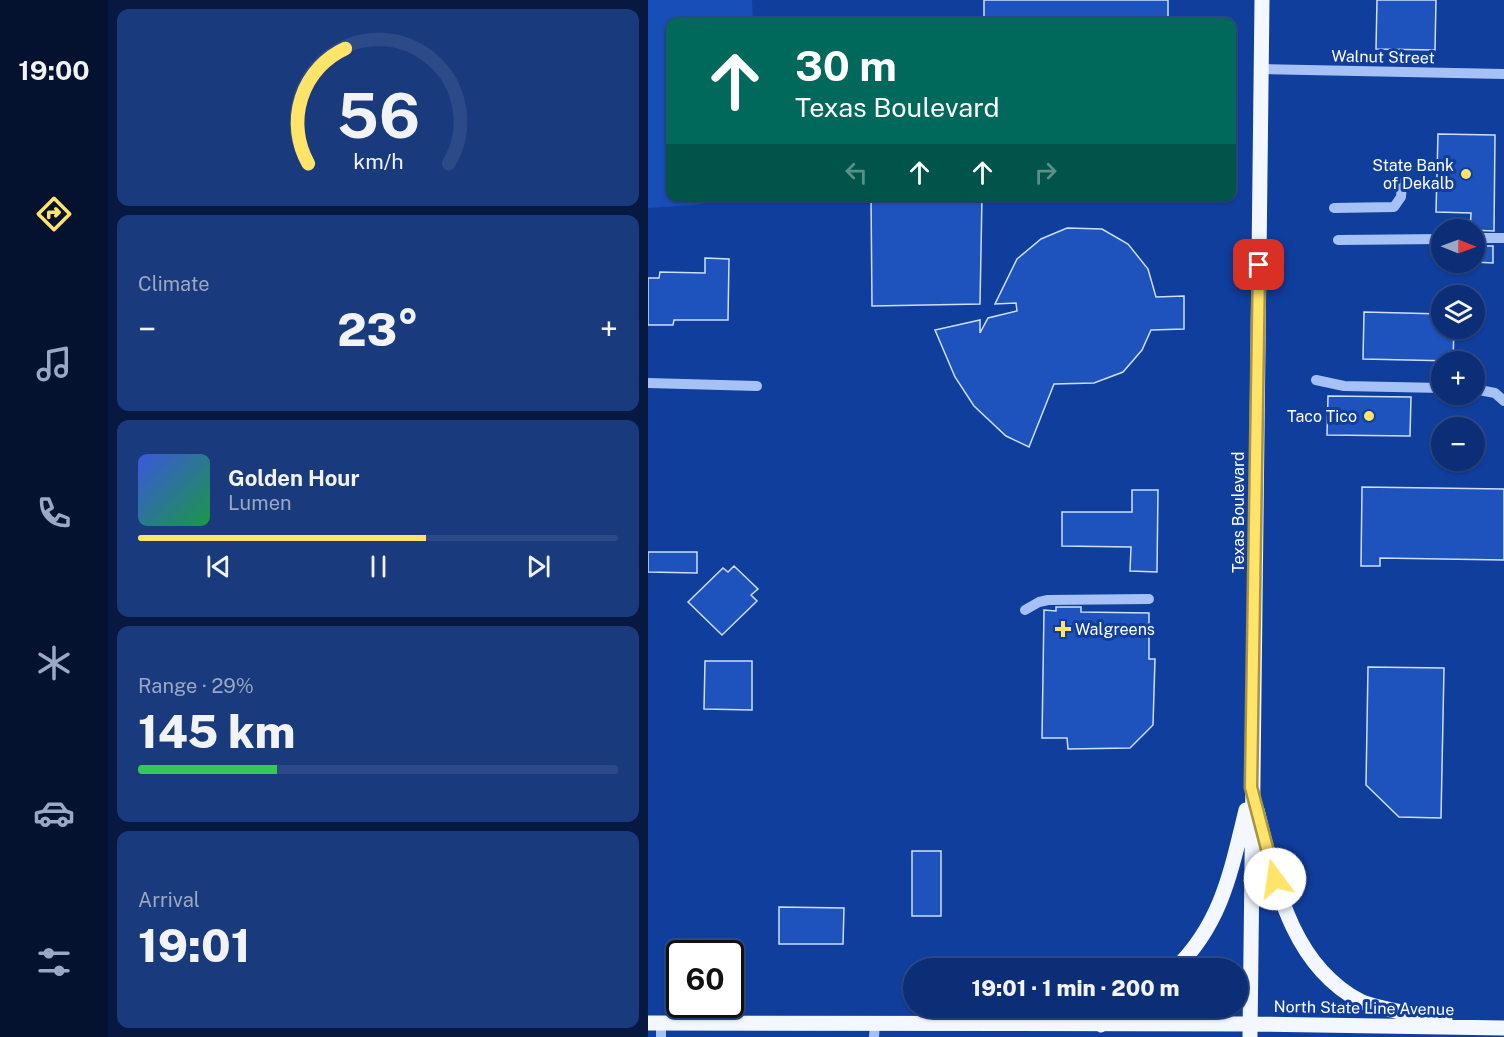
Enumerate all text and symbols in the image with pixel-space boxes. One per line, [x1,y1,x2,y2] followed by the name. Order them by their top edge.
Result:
[795,41,897,90] text: 30 m
[696,42,774,120] icon: ahead
[1331,47,1435,67] street label: Walnut Street
[18,54,90,86] text: 19:00
[336,79,420,152] text: 56
[795,91,1000,123] text: Texas Boulevard
[353,150,403,175] text: km/h
[840,156,873,189] icon: left
[903,156,936,189] icon: ahead
[966,156,999,189] icon: ahead
[1029,156,1062,189] icon: right
[1372,156,1454,193] place label: State Bank of Dekalb
[1459,167,1473,181] marker: State Bank of Dekalb
[33,193,75,235] icon: directions
[1431,219,1485,273] north arrow
[1431,219,1485,471] map controls
[1233,239,1284,290] pin
[1242,248,1275,281] icon: arrive
[138,272,210,296] text: Climate
[1431,285,1485,339] button: layers
[337,303,419,356] text: 23°
[138,310,156,348] text: −
[600,310,618,348] text: +
[33,343,75,385] icon: music
[1431,351,1485,405] button: +
[1287,407,1357,426] place label: Taco Tico
[1362,409,1376,423] marker: Taco Tico
[1431,417,1485,471] button: −
[1229,451,1248,573] street label: Texas Boulevard
[228,465,359,491] text: Golden Hour
[228,491,292,515] text: Lumen
[33,492,75,534] icon: phone
[202,550,235,583] icon: previous
[362,550,395,583] icon: pause
[522,550,555,583] icon: next
[1075,620,1155,639] place label: Walgreens
[1056,622,1070,636] marker: Walgreens
[33,642,75,684] icon: climate
[138,674,254,698] text: Range · 29%
[138,705,295,758] text: 145 km
[33,792,75,834] icon: car
[1243,847,1307,911] position arrow
[138,888,200,912] text: Arrival
[138,919,251,972] text: 19:01
[666,940,744,1018] speed limit sign: 60
[33,941,75,983] icon: filters
[972,975,1180,1001] text: 19:01 · 1 min · 200 m
[1274,997,1454,1019] street label: North State Line Avenue

